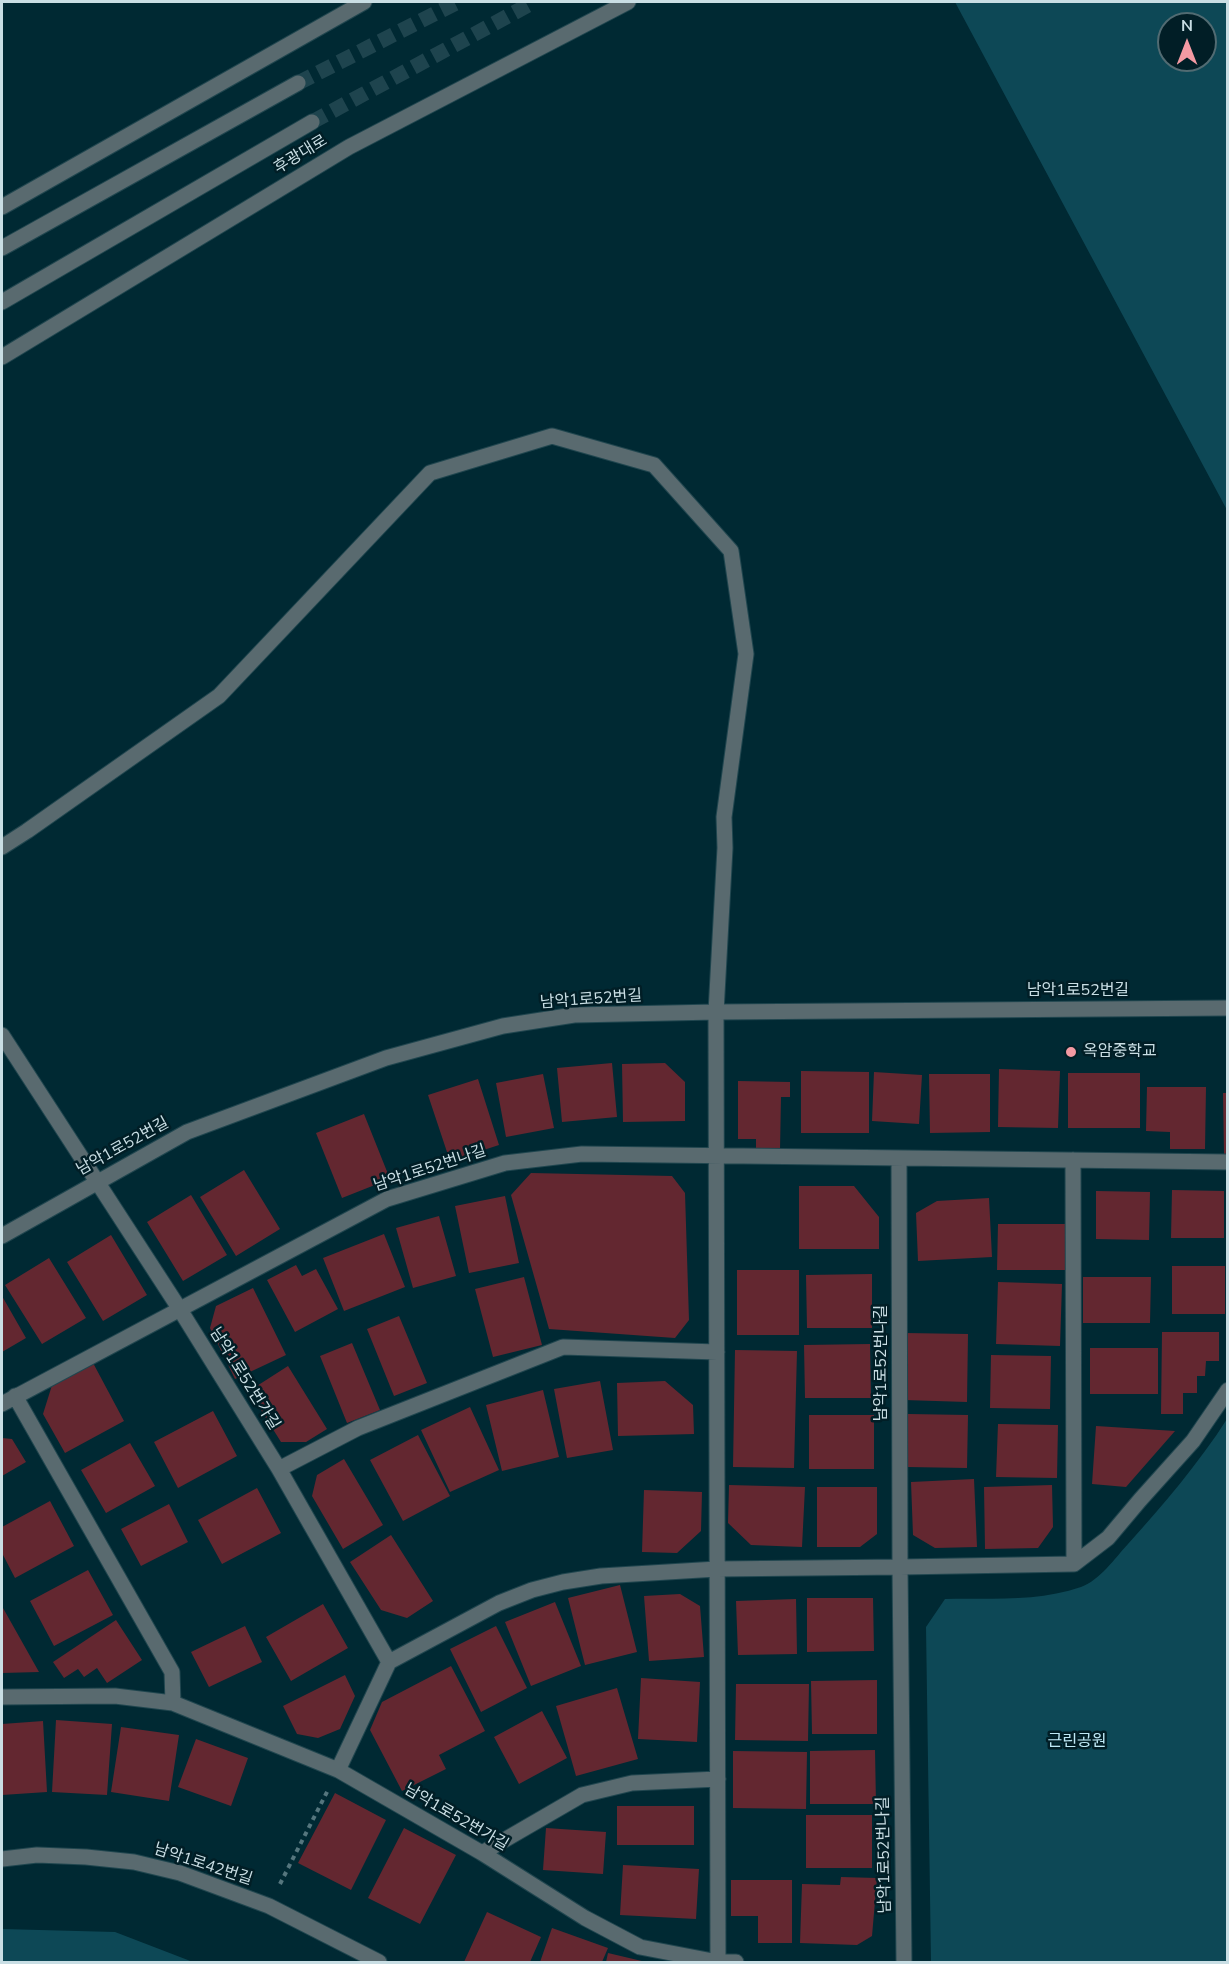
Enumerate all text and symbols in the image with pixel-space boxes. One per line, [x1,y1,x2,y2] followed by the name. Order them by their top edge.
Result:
[1157,12,1217,72] north arrow
[1181,15,1193,37] text: N
[271,132,331,178] street label: 후광대로
[1027,981,1129,1001] street label: 남악1로52번길
[539,987,643,1013] street label: 남악1로52번길
[1083,1042,1157,1062] place label: 옥암중학교
[1064,1045,1078,1059] marker: 옥암중학교
[74,1114,172,1180] street label: 남악1로52번길
[371,1142,489,1196] street label: 남악1로52번나길
[872,1304,892,1422] street label: 남악1로52번나길
[205,1324,283,1434] street label: 남악1로52번가길
[1048,1732,1106,1752] park label: 근린공원
[400,1780,512,1856] street label: 남악1로52번가길
[874,1796,896,1914] street label: 남악1로52번나길
[151,1840,255,1890] street label: 남악1로42번길

